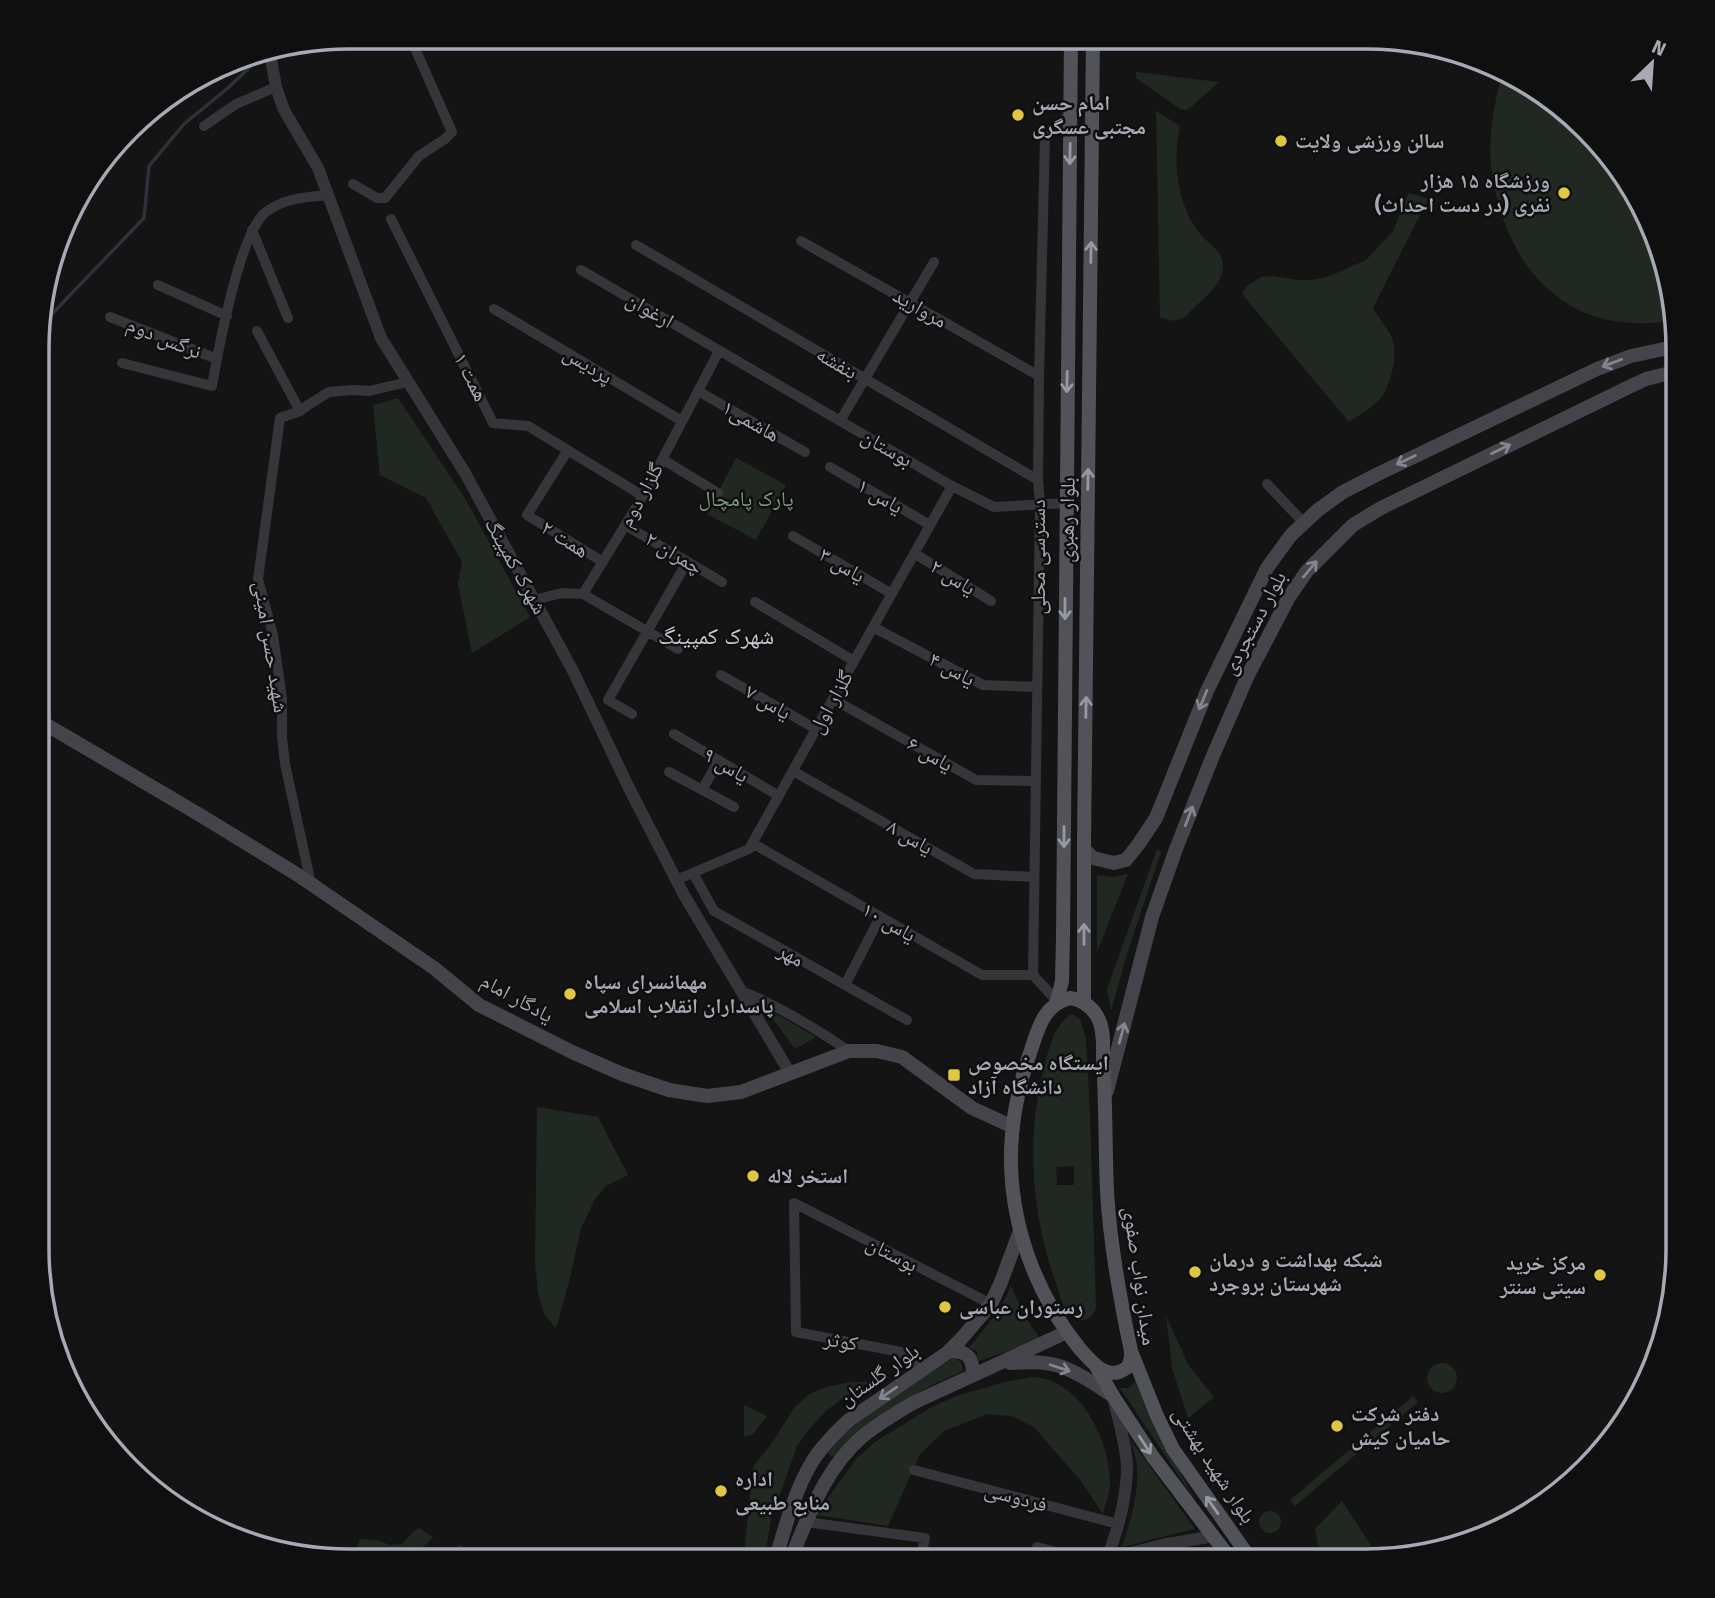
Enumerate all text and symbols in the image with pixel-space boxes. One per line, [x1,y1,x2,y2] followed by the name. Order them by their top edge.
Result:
[1617,28,1687,98] north arrow
[1648,35,1670,61] text: N
[1032,90,1146,140] place label: امام حسن مجتبی عسگری
[1010,107,1026,123] marker: امام حسن مجتبی عسگری
[1295,128,1445,154] place label: سالن ورزشی ولایت
[1273,133,1289,149] marker: سالن ورزشی ولایت
[1063,143,1076,166] one-way arrow
[1375,168,1550,218] place label: ورزشگاه ۱۵ هزار نفری (در دست احداث)
[1556,185,1572,201] marker: ورزشگاه ۱۵ هزار نفری (در دست احداث)
[1084,241,1098,264] one-way arrow
[888,282,952,334] street label: مروارید
[621,286,679,334] street label: ارغوان
[122,311,205,366] street label: نرگس دوم
[559,340,617,390] street label: پردیس
[812,341,862,385] street label: بنفشه
[448,348,494,406] street label: همت ۱
[1601,358,1623,370] one-way arrow
[1060,370,1074,393] one-way arrow
[718,394,784,448] street label: هاشمی۱
[857,423,917,473] street label: بوستان
[1490,442,1511,456] one-way arrow
[1396,454,1417,467] one-way arrow
[613,458,670,532] street label: گلزار دوم
[1082,468,1095,491] one-way arrow
[852,473,908,519] street label: یاس ۱
[1053,477,1081,563] street label: بلوار رهبری
[698,486,794,512] park label: پارک پامچال
[1025,499,1051,615] street label: دسترسی محلی
[479,513,553,619] street label: شهرک کمپینگ
[536,514,594,564] street label: همت ۲
[640,526,708,580] street label: چمران ۲
[814,542,870,588] street label: یاس ۳
[925,553,981,601] street label: یاس ۲
[1302,560,1318,578] one-way arrow
[1216,567,1292,679] street label: بلوار دستجردی
[248,579,294,715] street label: شهید حسن امینی
[1058,598,1072,621] one-way arrow
[658,622,774,650] district label: شهرک کمپینگ
[924,646,980,692] street label: یاس ۴
[803,666,859,738] street label: گلزار اول
[740,679,796,725] street label: یاس ۷
[1196,689,1209,710] one-way arrow
[1079,696,1093,719] one-way arrow
[902,731,958,777] street label: یاس ۶
[698,741,754,789] street label: یاس ۹
[1183,806,1196,828] one-way arrow
[882,814,938,860] street label: یاس ۸
[1057,825,1071,848] one-way arrow
[857,896,921,948] street label: یاس ۱۰
[1077,923,1091,946] one-way arrow
[772,937,809,973] street label: مهر
[476,967,558,1029] street label: یادگار امام
[584,969,774,1019] place label: مهمانسرای سپاه پاسداران انقلاب اسلامی
[562,986,578,1002] marker: مهمانسرای سپاه پاسداران انقلاب اسلامی
[1116,1022,1129,1045] one-way arrow
[968,1050,1109,1100] place label: ایستگاه مخصوص دانشگاه آزاد
[946,1067,962,1083] marker: ایستگاه مخصوص دانشگاه آزاد
[767,1163,848,1189] place label: استخر لاله
[745,1168,761,1184] marker: استخر لاله
[1117,1205,1163,1347] street label: میدان نواب صفوی
[862,1230,922,1278] street label: بوستان
[1209,1247,1383,1297] place label: شبکه بهداشت و درمان شهرستان بروجرد
[1499,1250,1586,1300] place label: مرکز خرید سیتی سنتر
[1187,1264,1203,1280] marker: شبکه بهداشت و درمان شهرستان بروجرد
[1592,1267,1608,1283] marker: مرکز خرید سیتی سنتر
[959,1294,1083,1320] place label: رستوران عباسی
[937,1299,953,1315] marker: رستوران عباسی
[821,1325,860,1357] street label: کوثر
[834,1338,924,1412] street label: بلوار گلستان
[1049,1362,1071,1375] one-way arrow
[879,1386,898,1400] one-way arrow
[1351,1401,1451,1451] place label: دفتر شرکت حامیان کیش
[1167,1402,1261,1528] street label: بلوار شهید بهشتی
[1329,1418,1345,1434] marker: دفتر شرکت حامیان کیش
[1138,1434,1152,1454] one-way arrow
[735,1466,830,1517] place label: اداره منابع طبیعی
[982,1476,1050,1518] street label: فردوسی
[713,1483,729,1499] marker: اداره منابع طبیعی
[1205,1496,1219,1515] one-way arrow

